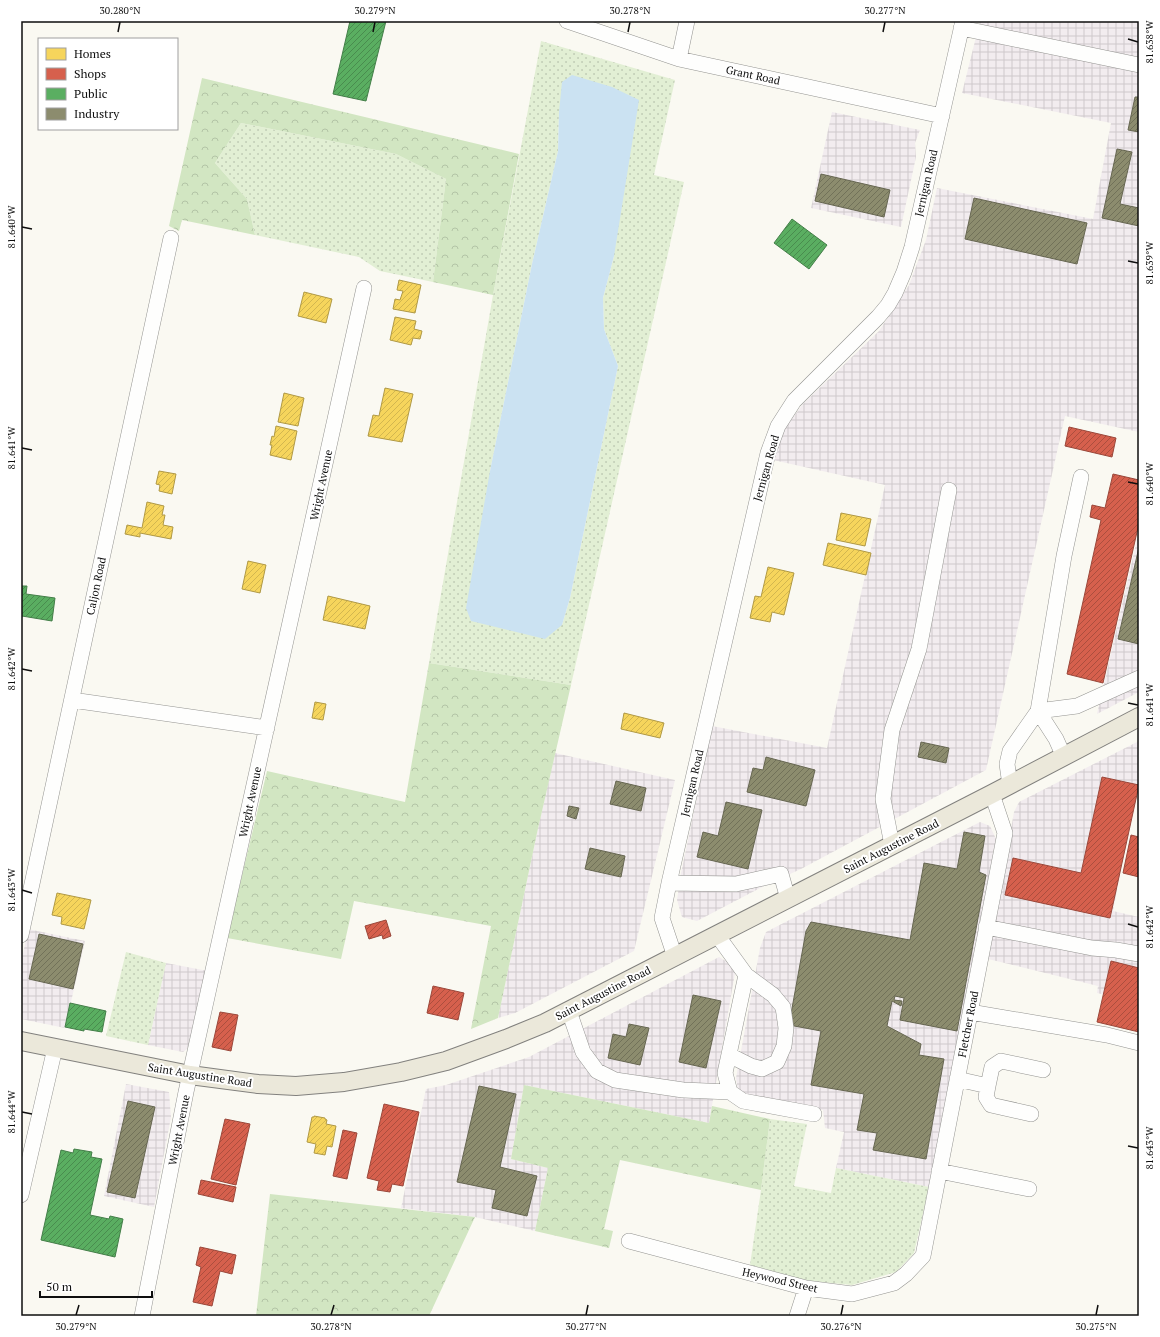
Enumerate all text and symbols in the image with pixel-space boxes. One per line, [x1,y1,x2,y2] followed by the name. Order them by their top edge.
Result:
[100,4,141,17] text: 30.280°N
[355,4,396,17] text: 30.279°N
[610,4,651,17] text: 30.278°N
[865,4,906,17] text: 30.277°N
[1143,20,1156,64] text: 81.638°W
[38,38,178,130] legend
[74,46,111,61] text: Homes
[725,62,781,88] street label: Grant Road
[74,66,106,81] text: Shops
[74,86,108,101] text: Public
[74,106,120,121] text: Industry
[911,148,941,218] street label: Jernigan Road
[5,205,18,249] text: 81.640°W
[1143,241,1156,285] text: 81.639°W
[5,426,18,470] text: 81.641°W
[750,433,782,503] street label: Jernigan Road
[307,448,335,522] street label: Wright Avenue
[1143,462,1156,506] text: 81.640°W
[83,556,109,616] street label: Caljon Road
[5,647,18,691] text: 81.642°W
[1143,683,1156,727] text: 81.641°W
[677,748,707,818] street label: Jernigan Road
[236,765,264,839] street label: Wright Avenue
[841,816,941,876] street label: Saint Augustine Road
[5,868,18,912] text: 81.643°W
[1143,905,1156,949] text: 81.642°W
[553,963,653,1023] street label: Saint Augustine Road
[955,990,981,1058] street label: Fletcher Road
[147,1060,253,1090] street label: Saint Augustine Road
[5,1090,18,1134] text: 81.644°W
[165,1093,193,1167] street label: Wright Avenue
[1143,1126,1156,1170] text: 81.643°W
[741,1264,819,1296] street label: Heywood Street
[40,1273,152,1299] scale bar
[46,1279,73,1294] text: 50 m
[56,1320,97,1333] text: 30.279°N
[311,1320,352,1333] text: 30.278°N
[566,1320,607,1333] text: 30.277°N
[821,1320,862,1333] text: 30.276°N
[1076,1320,1117,1333] text: 30.275°N

